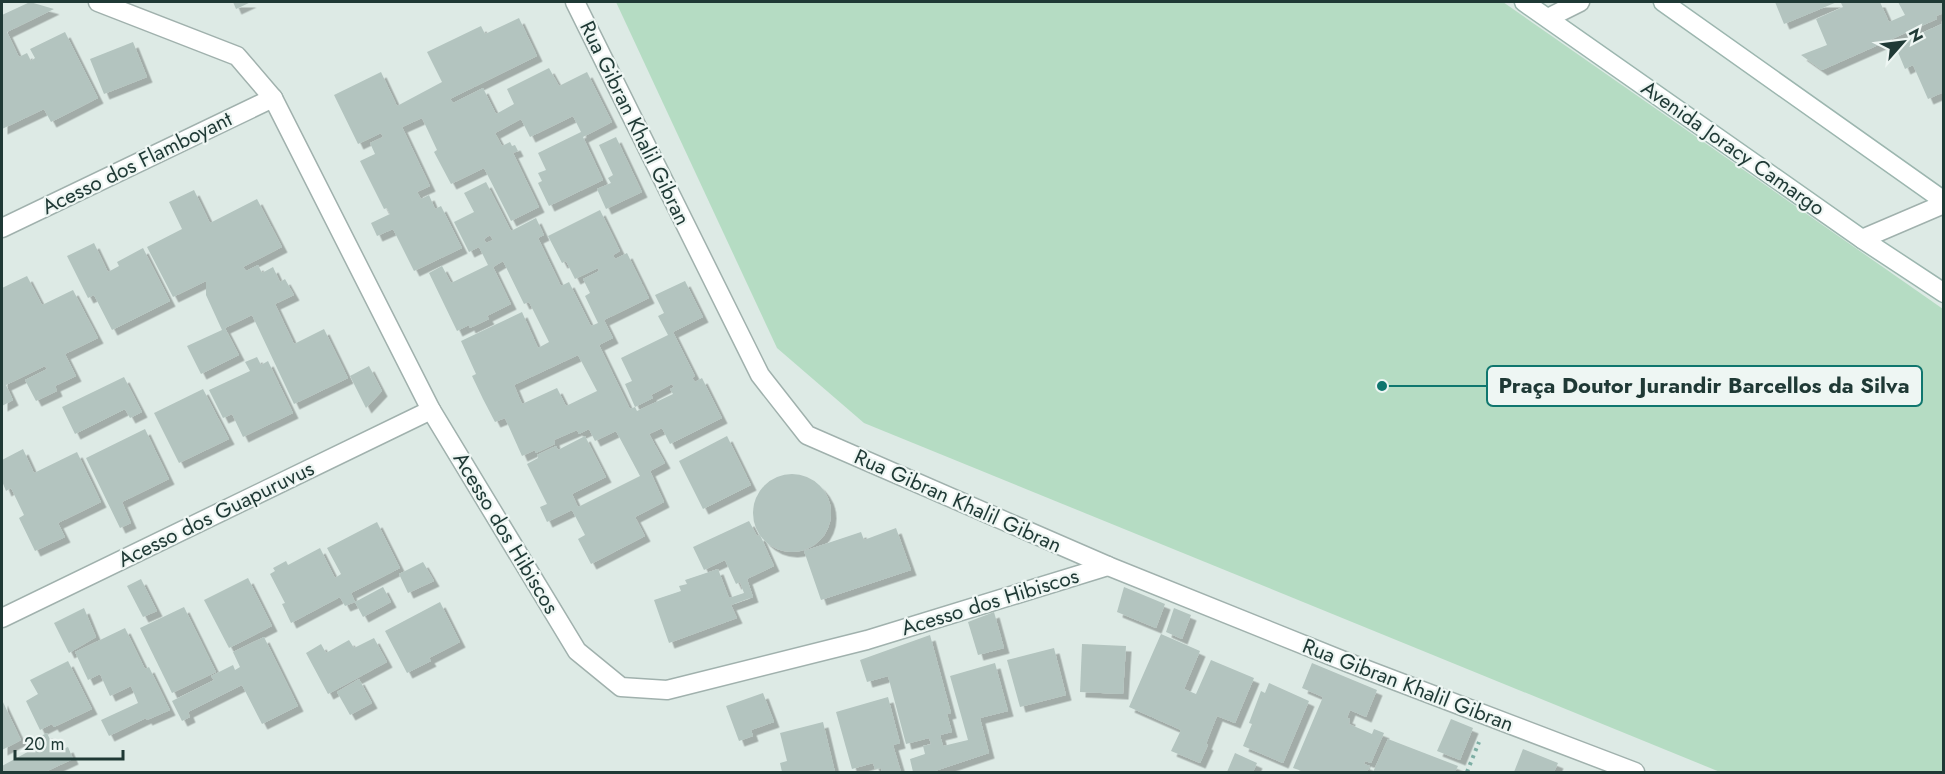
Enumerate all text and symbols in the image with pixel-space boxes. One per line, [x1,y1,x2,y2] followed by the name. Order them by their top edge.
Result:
[1873,12,1933,72] north arrow
[572,16,698,230] street label: Rua Gibran Khalil Gibran
[1903,24,1929,46] text: N
[1635,73,1831,223] street label: Avenida Joracy Camargo
[37,104,237,222] street label: Acesso dos Flamboyant
[1487,366,1922,406] callout: Praça Doutor Jurandir Barcellos da Silva
[1498,369,1910,401] text: Praça Doutor Jurandir Barcellos da Silva
[850,442,1066,560] street label: Rua Gibran Khalil Gibran
[446,446,566,620] street label: Acesso dos Hibiscos
[113,453,319,575] street label: Acesso dos Guapuruvus
[898,561,1082,643] street label: Acesso dos Hibiscos
[1298,631,1518,739] street label: Rua Gibran Khalil Gibran
[15,723,123,761] scale bar
[24,731,64,757] text: 20 m

